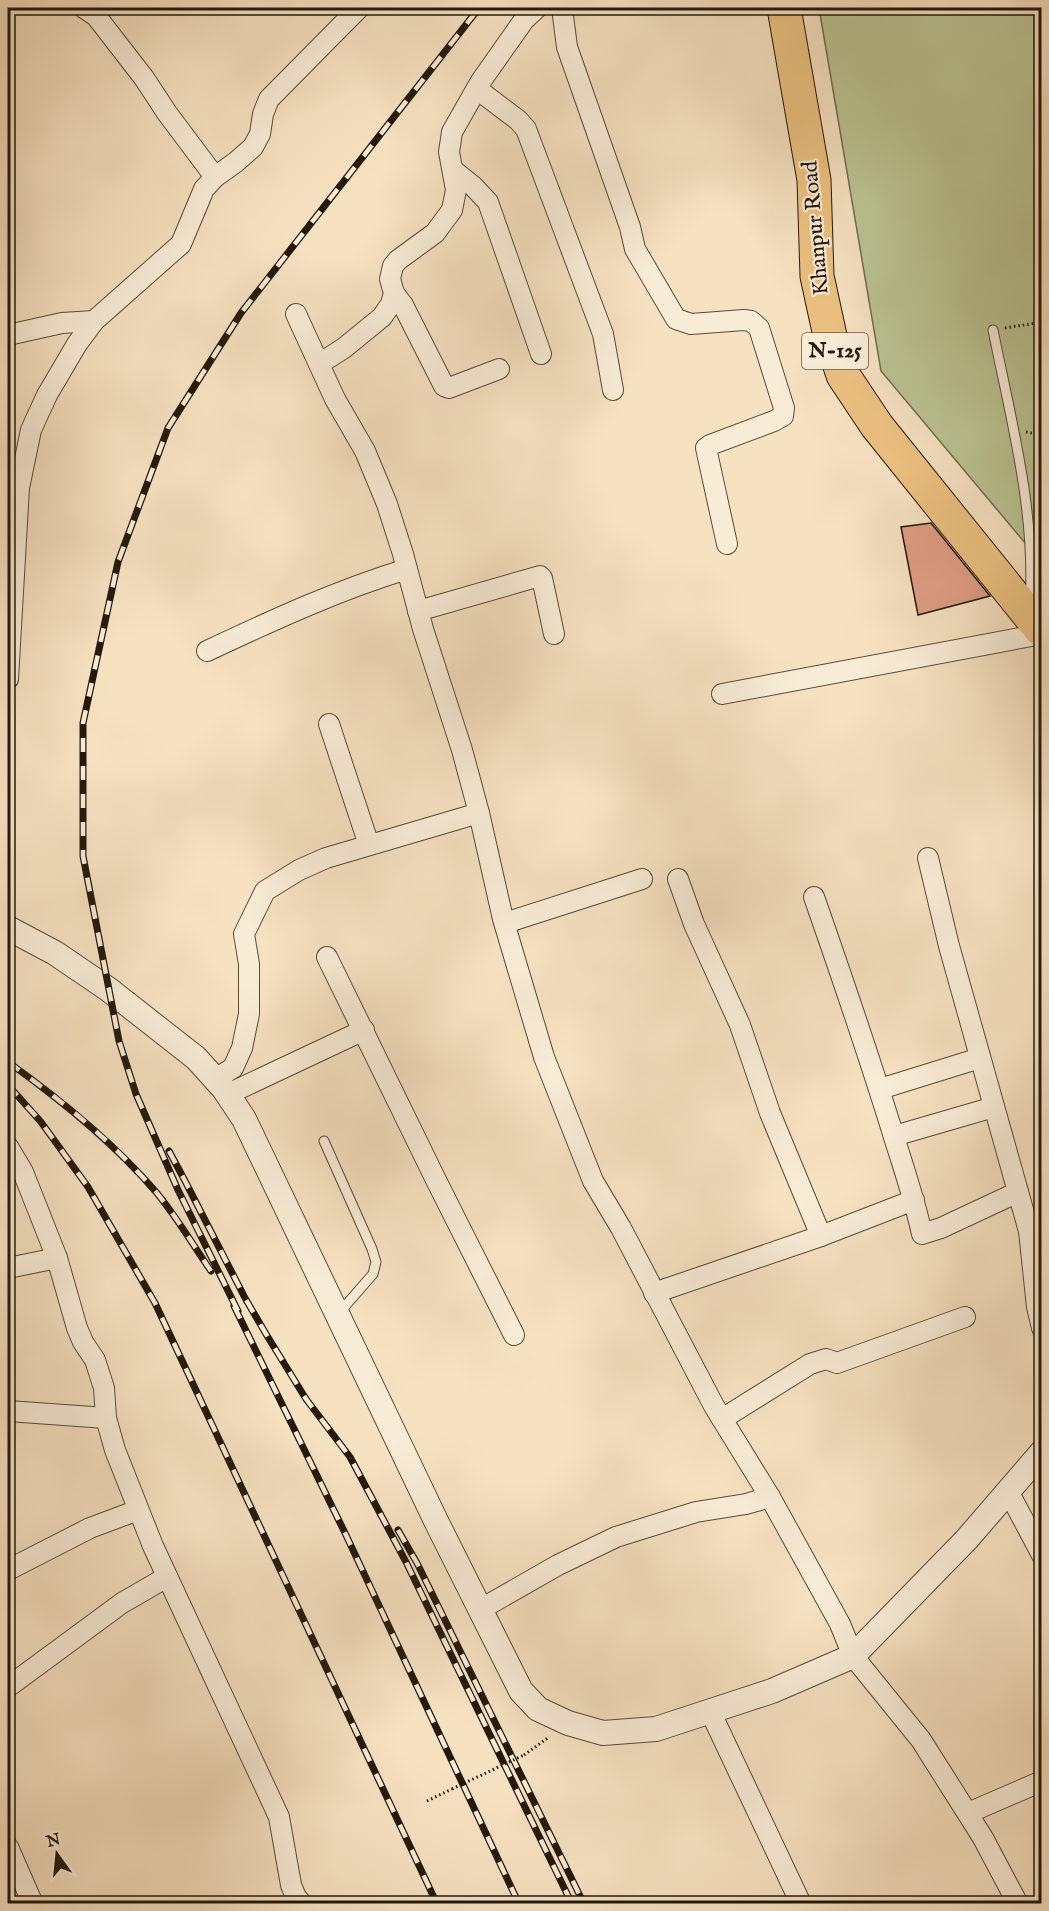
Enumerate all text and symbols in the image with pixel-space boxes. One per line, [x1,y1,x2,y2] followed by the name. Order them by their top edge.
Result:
[796,159,836,296] street label: Khanpur Road
[802,333,868,369] road number: N-125
[27,1824,87,1884] north arrow
[43,1830,63,1853] text: N

